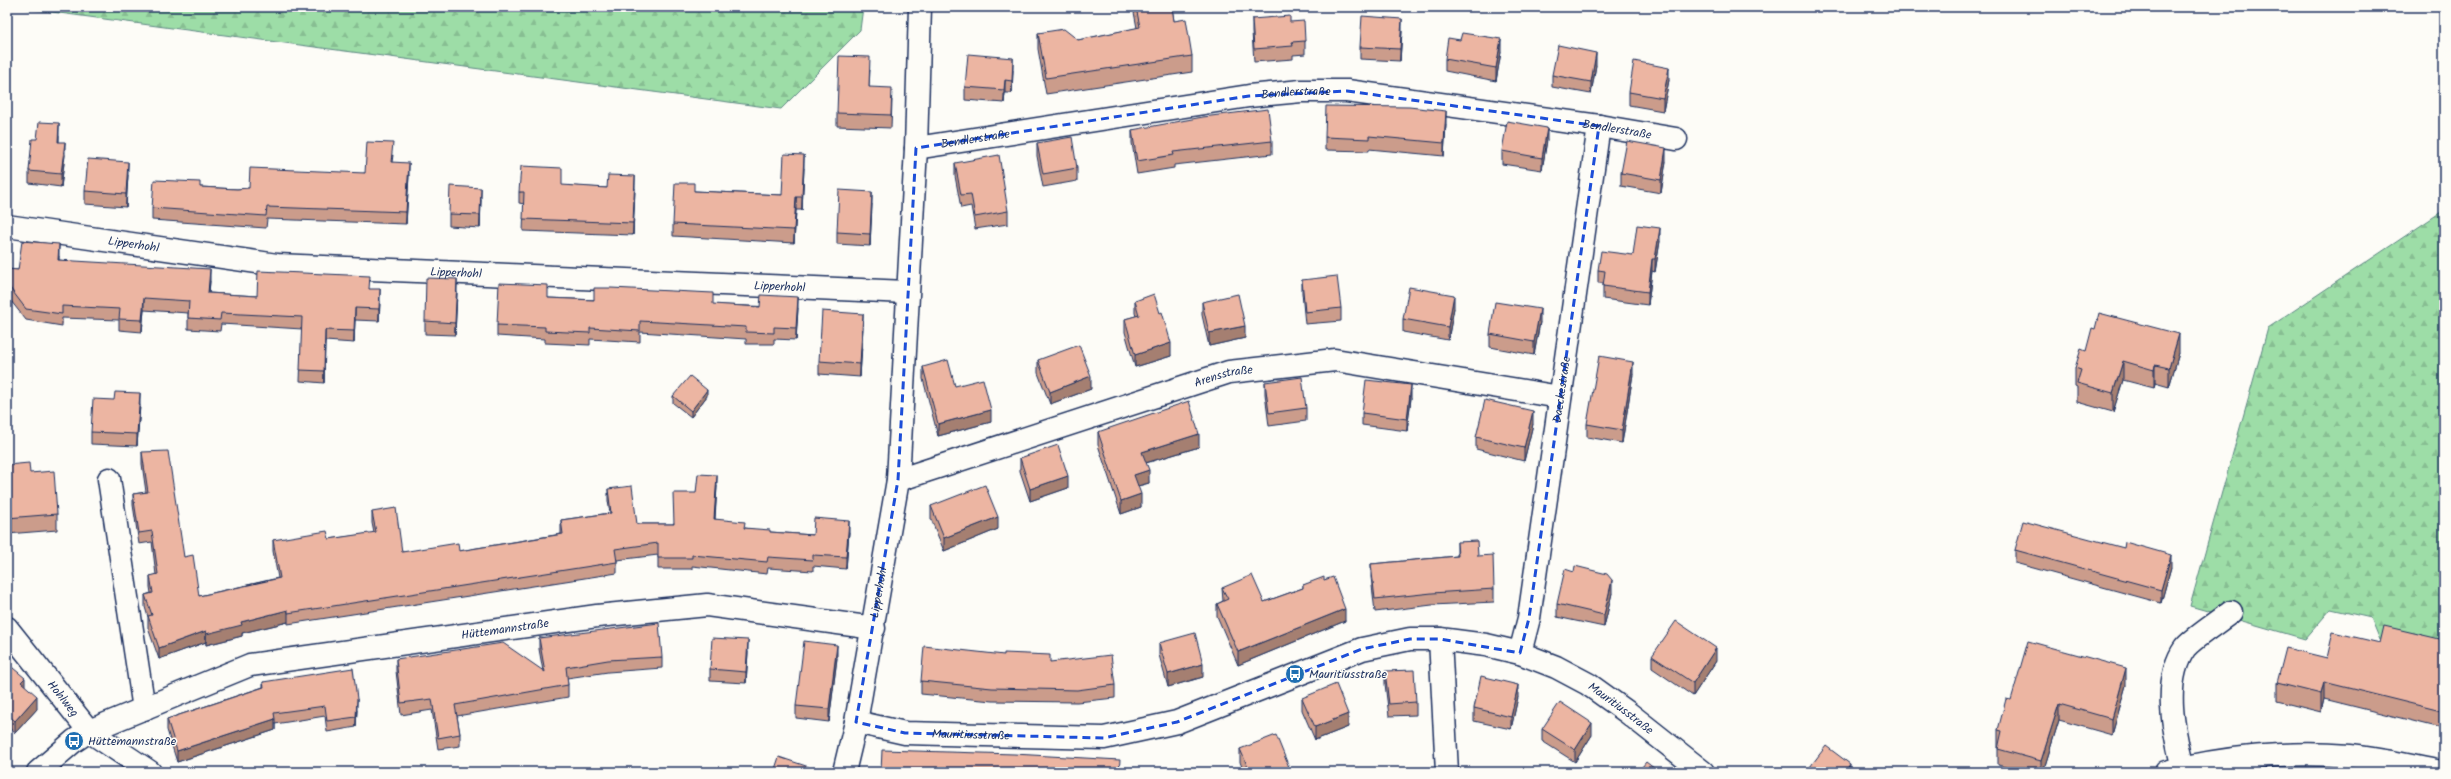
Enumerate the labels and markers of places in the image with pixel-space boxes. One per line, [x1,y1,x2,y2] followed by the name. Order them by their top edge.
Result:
[1284,663,1306,685] bus stop icon: Mauritiusstraße
[1309,665,1387,684] place label: Mauritiusstraße
[63,730,85,752] bus stop icon: Hüttemannstraße
[88,732,177,751] place label: Hüttemannstraße

